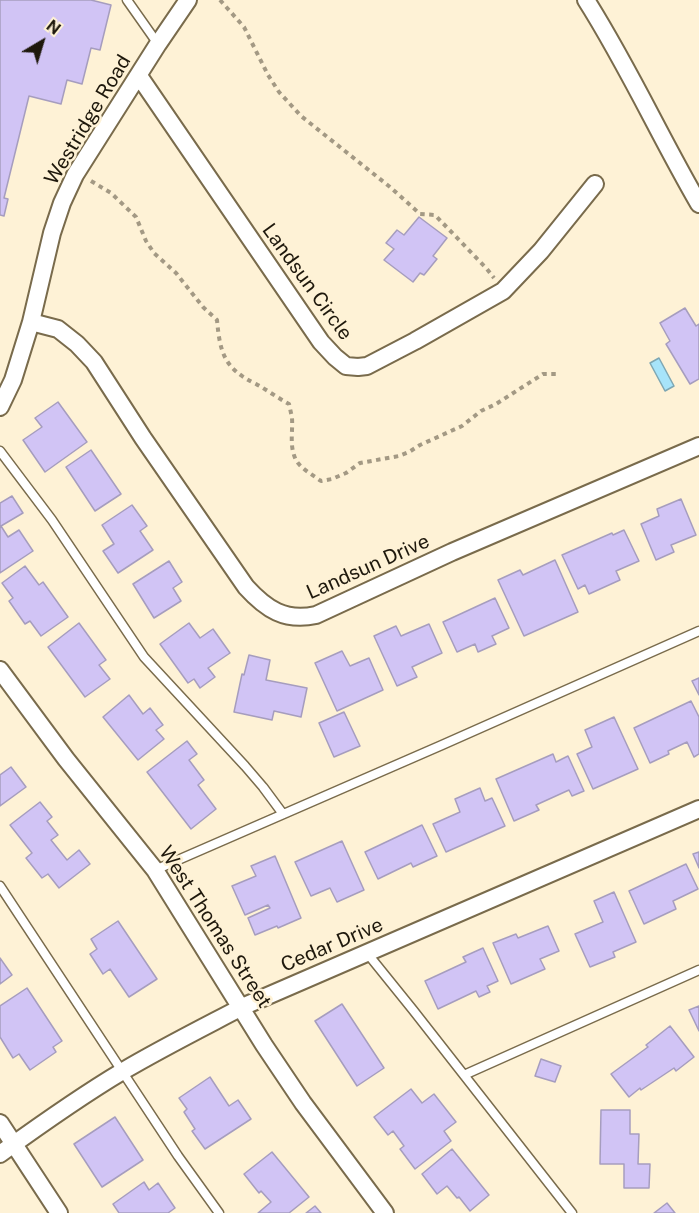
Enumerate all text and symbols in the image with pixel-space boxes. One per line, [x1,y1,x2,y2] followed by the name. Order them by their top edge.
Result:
[12,12,72,72] north arrow
[43,16,64,39] text: N
[40,51,136,189] street label: Westridge Road
[257,219,357,345] street label: Landsun Circle
[303,529,433,605] street label: Landsun Drive
[154,842,276,1012] street label: West Thomas Street
[277,913,387,977] street label: Cedar Drive

